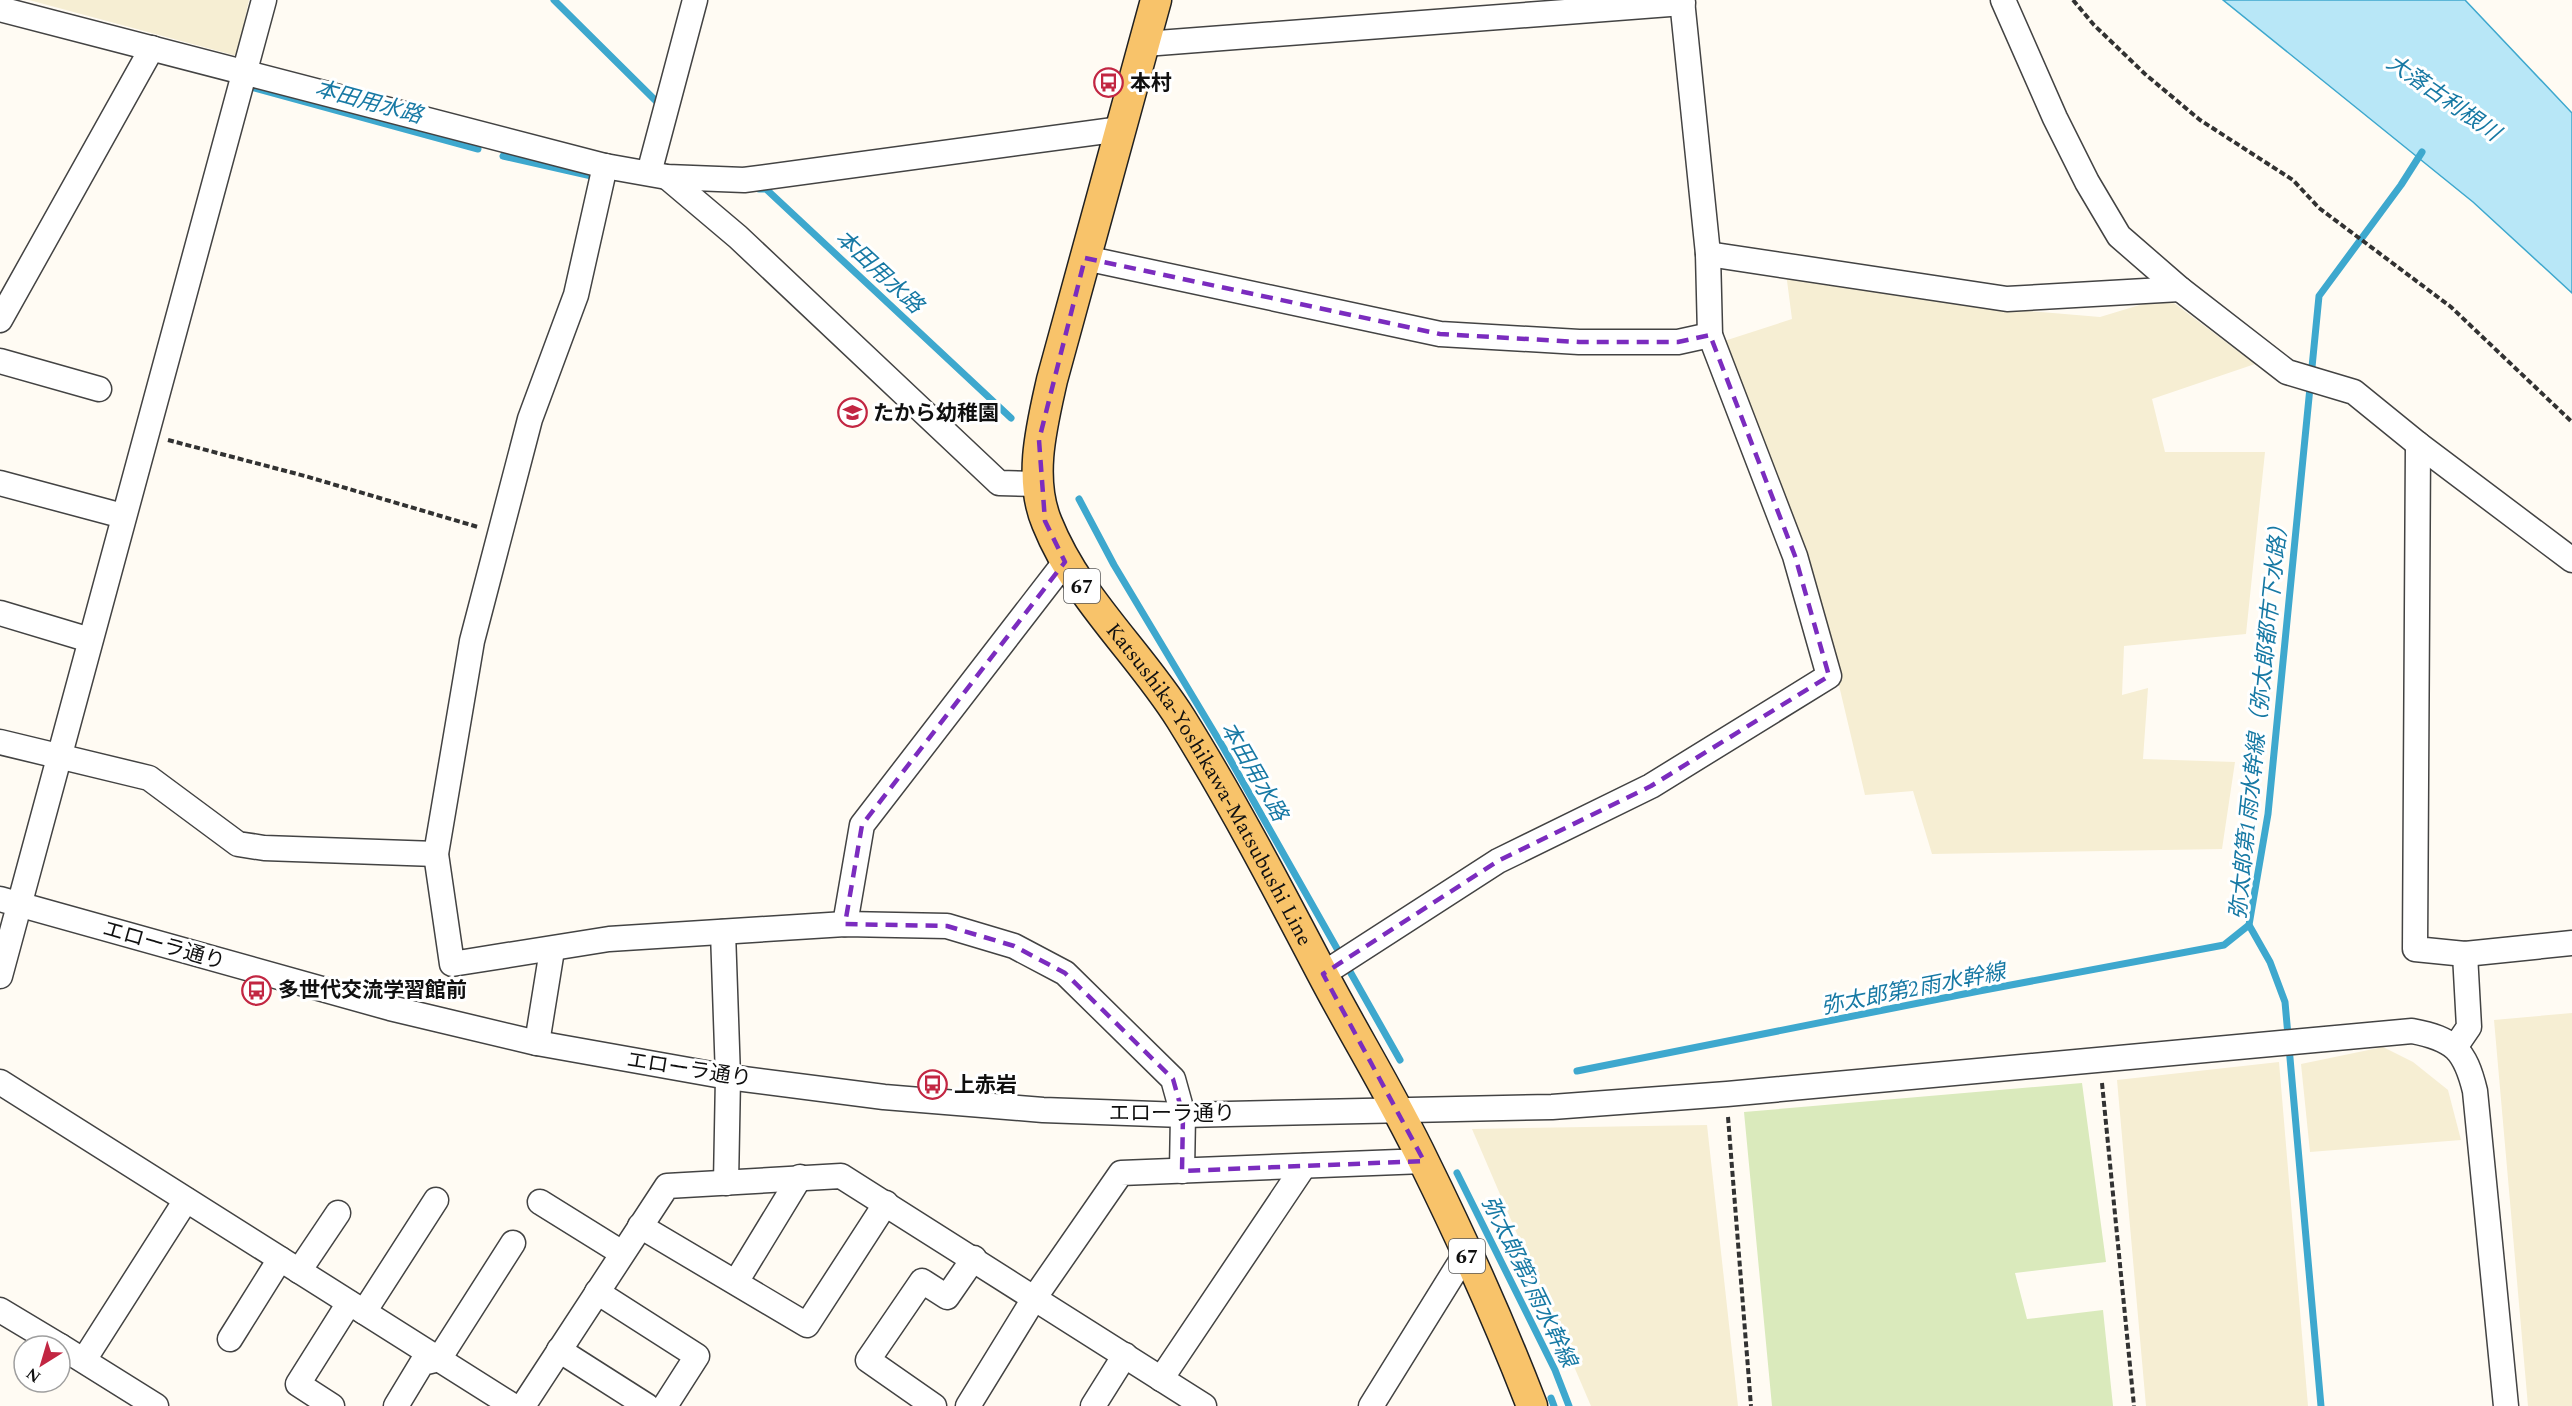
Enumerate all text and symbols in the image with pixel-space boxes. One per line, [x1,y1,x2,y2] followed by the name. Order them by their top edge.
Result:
[2380,47,2508,151] water label: 大落古利根川
[1093,67,1125,99] bus stop icon: 本村
[1130,68,1172,100] place label: 本村
[311,72,428,133] water label: 本田用水路
[827,223,932,323] water label: 本田用水路
[836,397,868,429] school or university icon: たから幼稚園
[873,398,999,430] place label: たから幼稚園
[2222,513,2297,921] water label: 弥太郎第1雨水幹線（弥太郎都市下水路）
[1064,569,1100,603] road number: 67
[1097,616,1320,952] street label: Katsushika-Yoshikawa-Matsubushi Line
[1212,716,1296,829] water label: 本田用水路
[99,913,229,979] street label: エローラ通り
[1818,955,2011,1024] water label: 弥太郎第2雨水幹線
[241,974,273,1006] bus stop icon: 多世代交流学習館前
[278,975,467,1007] place label: 多世代交流学習館前
[624,1044,754,1096] street label: エローラ通り
[917,1069,949,1101] bus stop icon: 上赤岩
[954,1070,1017,1102] place label: 上赤岩
[1109,1098,1235,1130] street label: エローラ通り
[1473,1190,1586,1376] water label: 弥太郎第2雨水幹線
[1449,1239,1485,1273] road number: 67
[12,1334,72,1394] north arrow
[21,1362,46,1389] text: N

